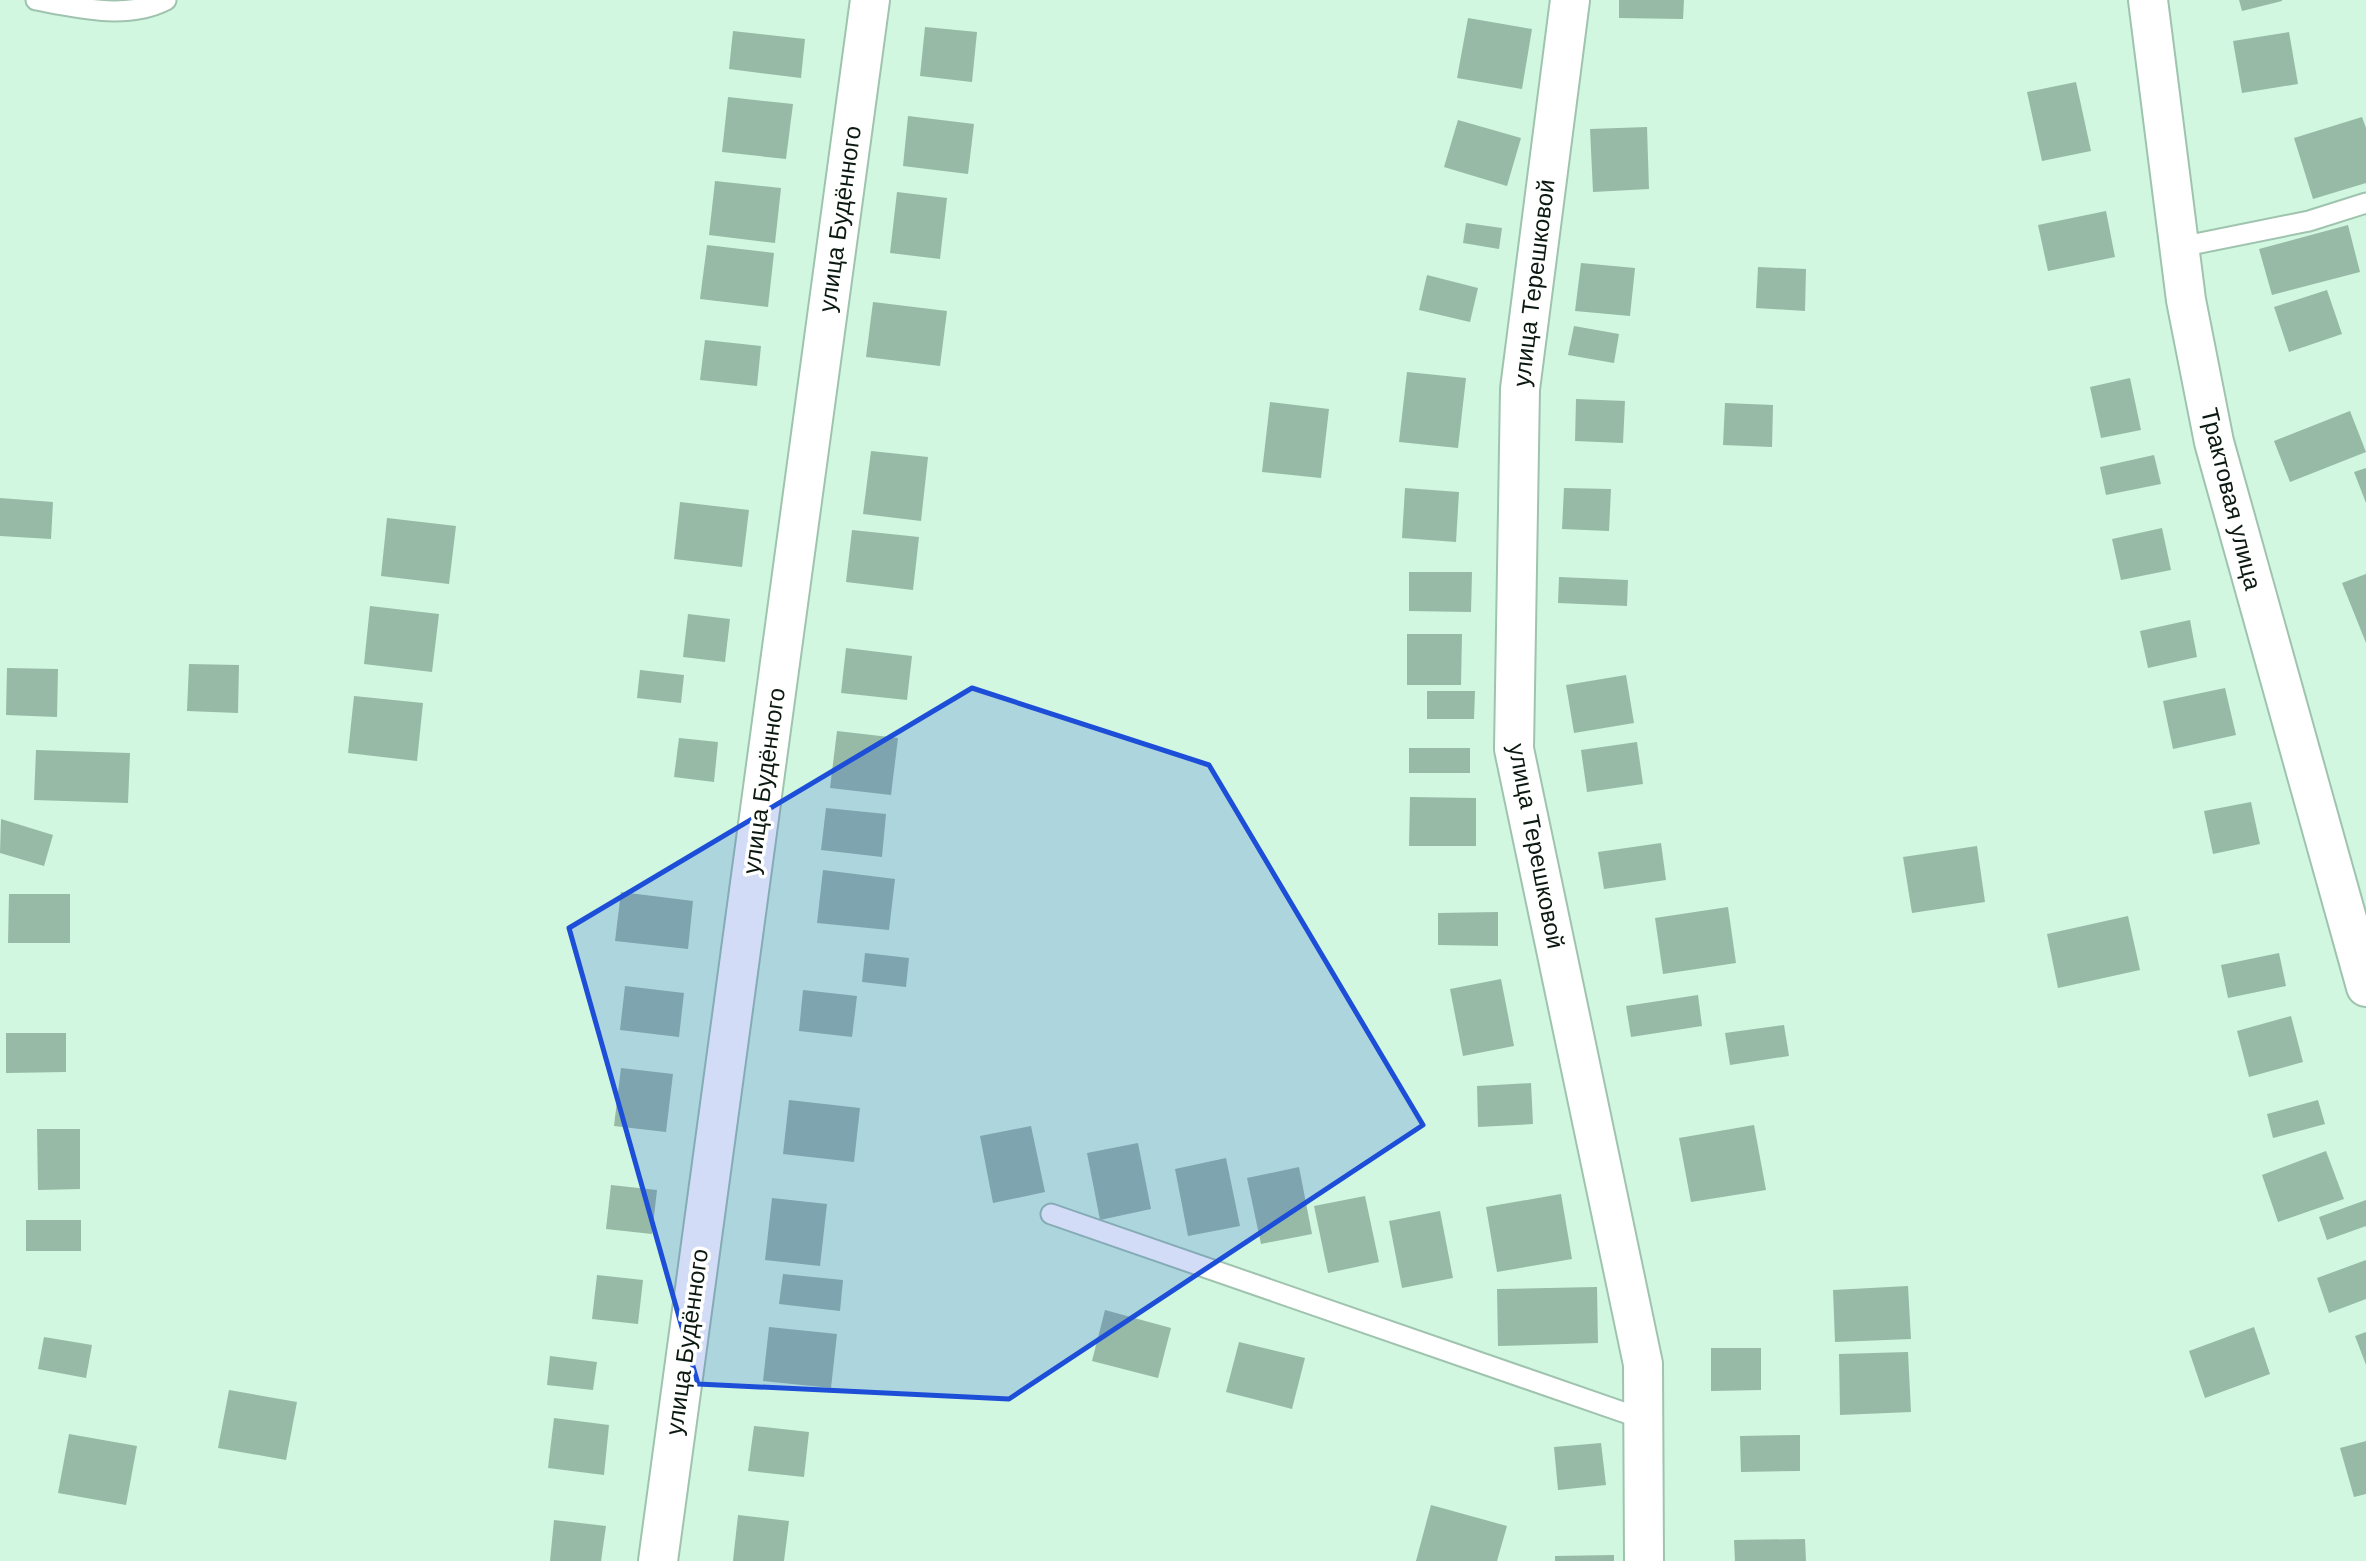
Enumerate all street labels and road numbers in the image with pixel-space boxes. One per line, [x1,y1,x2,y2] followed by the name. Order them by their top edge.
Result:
[813,124,866,314] street label: улица Будённого
[1507,178,1560,388] street label: улица Терешковой
[2196,405,2267,593] street label: Трактовая улица
[737,686,790,876] street label: улица Будённого
[1503,741,1570,951] street label: улица Терешковой
[660,1247,713,1437] street label: улица Будённого

